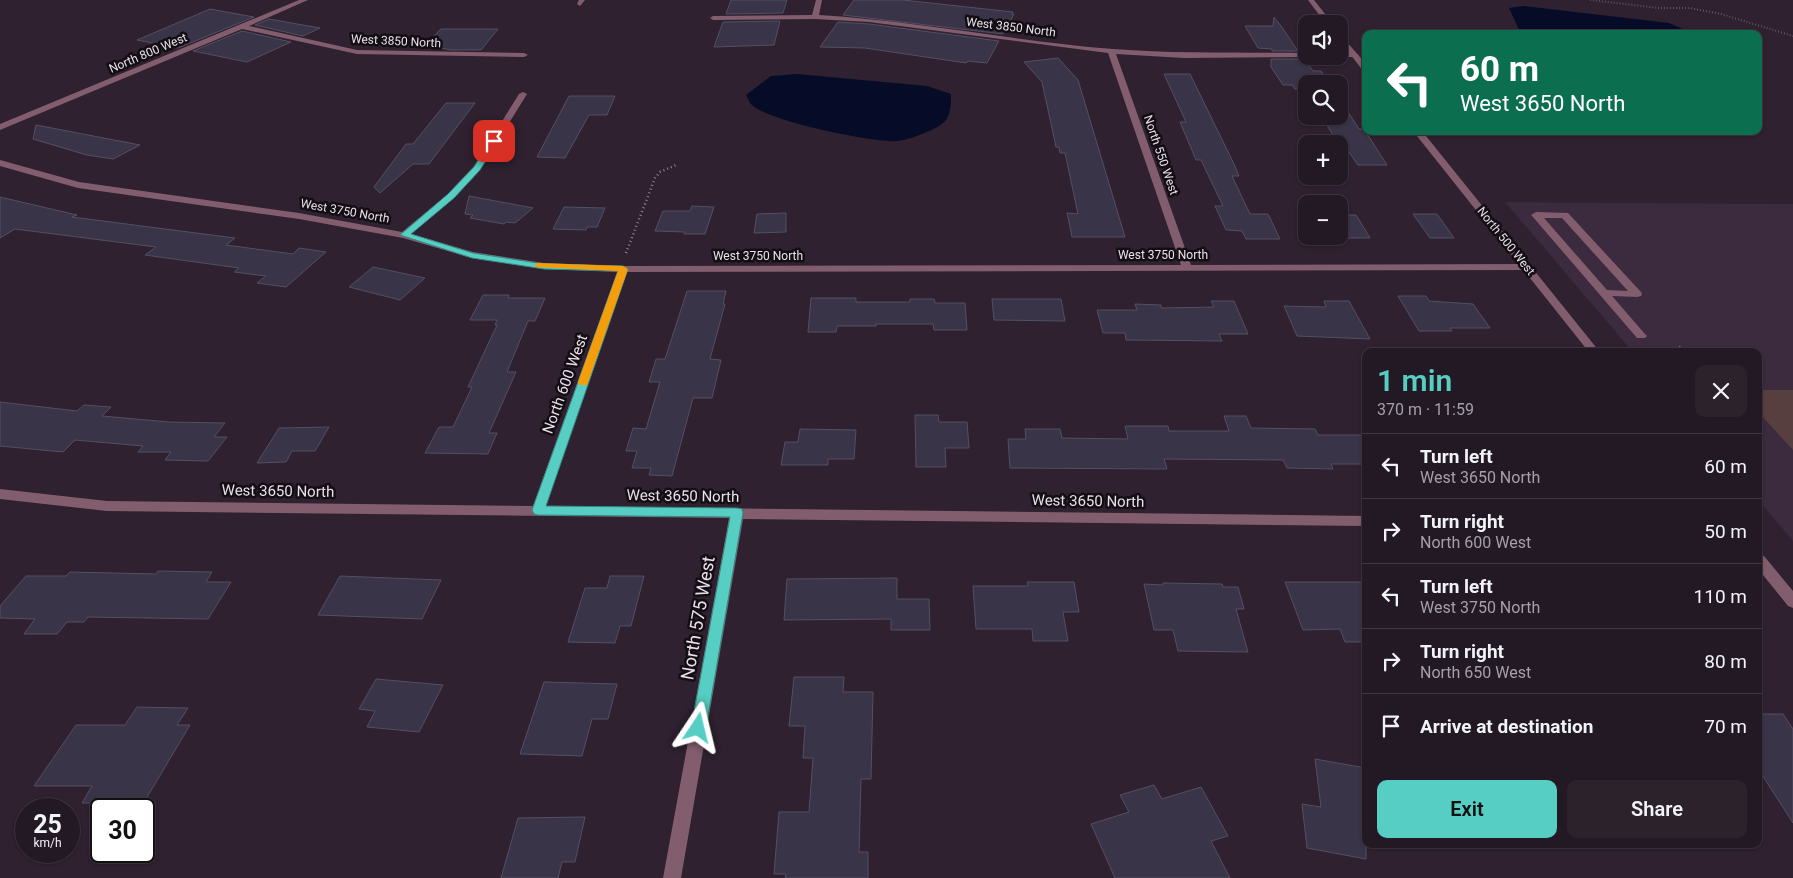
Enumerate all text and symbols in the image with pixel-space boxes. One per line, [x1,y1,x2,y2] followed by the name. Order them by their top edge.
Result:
[965,15,1057,39] street label: West 3850 North
[1298,15,1348,245] map controls
[1298,15,1348,65] button: sound
[107,30,189,76] street label: North 800 West
[351,32,441,50] street label: West 3850 North
[1460,49,1539,90] text: 60 m
[1377,50,1442,115] icon: left
[1298,75,1348,125] button: search
[1460,91,1625,116] text: West 3650 North
[1141,113,1181,197] street label: North 550 West
[473,120,515,162] pin
[480,127,508,155] icon: arrive
[1298,135,1348,185] button: +
[1298,195,1348,245] button: −
[299,196,391,226] street label: West 3750 North
[1474,204,1538,278] street label: North 500 West
[1118,248,1208,262] street label: West 3750 North
[713,249,803,263] street label: West 3750 North
[539,332,591,436] street label: North 600 West
[1377,363,1452,398] text: 1 min
[1695,365,1747,417] button: close
[1377,400,1474,419] text: 370 m · 11:59
[1420,445,1493,468] text: Turn left
[1377,452,1405,480] icon: left
[1704,455,1747,478] text: 60 m
[1420,468,1540,487] text: West 3650 North
[221,481,335,501] street label: West 3650 North
[626,486,740,506] street label: West 3650 North
[1031,491,1145,511] street label: West 3650 North
[1420,510,1504,533] text: Turn right
[1377,517,1405,545] icon: right
[1704,520,1747,543] text: 50 m
[1420,533,1531,552] text: North 600 West
[676,554,719,681] street label: North 575 West
[1420,575,1493,598] text: Turn left
[1377,582,1405,610] icon: left
[1694,585,1747,608] text: 110 m
[1420,598,1540,617] text: West 3750 North
[1420,640,1504,663] text: Turn right
[1377,647,1405,675] icon: right
[1704,650,1747,673] text: 80 m
[1420,663,1531,682] text: North 650 West
[671,701,723,753] position arrow
[1377,712,1405,740] icon: arrive
[1420,715,1593,738] text: Arrive at destination
[1704,715,1747,738] text: 70 m
[1377,780,1557,838] button: Exit
[1567,780,1747,838] button: Share
[90,798,155,863] speed limit sign: 30
[33,810,62,839] text: 25
[33,836,62,850] text: km/h

